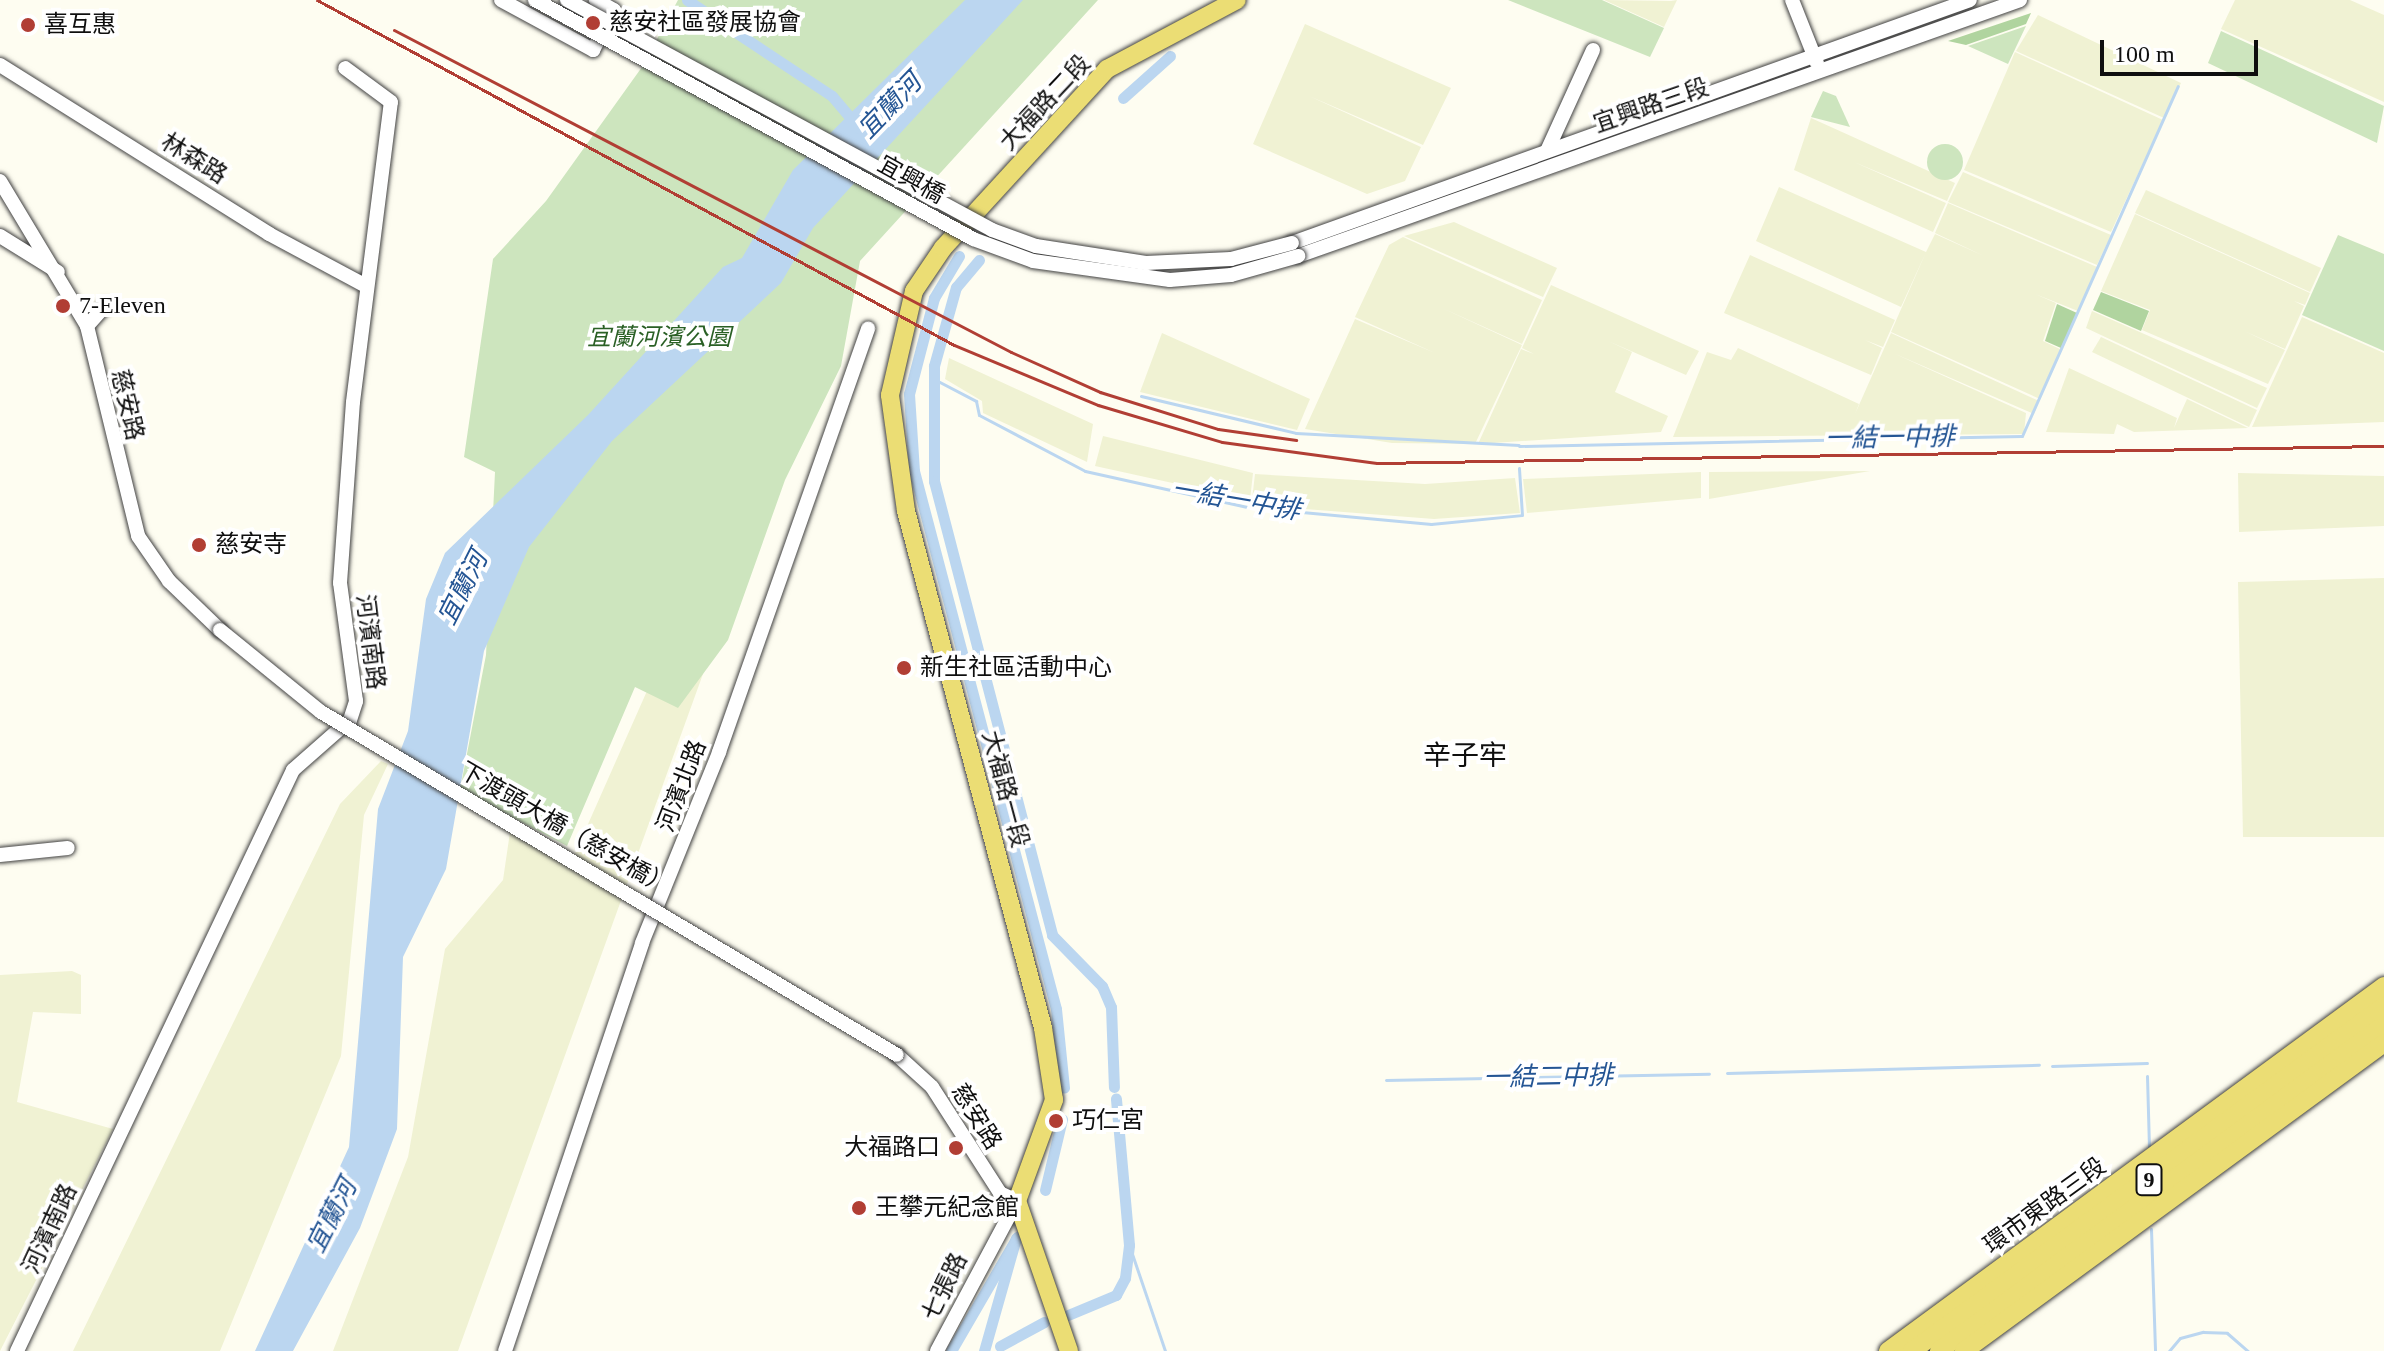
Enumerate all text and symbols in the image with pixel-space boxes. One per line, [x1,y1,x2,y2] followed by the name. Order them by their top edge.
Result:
[609,9,801,37] place label: 慈安社區發展協會
[44,11,116,39] place label: 喜互惠
[584,14,602,32] marker: 慈安社區發展協會
[19,16,37,34] marker: 喜互惠
[2104,24,2262,74] scale bar
[2114,41,2175,67] text: 100 m
[994,49,1096,157] street label: 大福路二段
[852,67,928,145] water label: 宜蘭河
[1590,73,1712,139] street label: 宜興路三段
[156,128,232,190] street label: 林森路
[873,150,949,210] street label: 宜興橋
[79,292,166,320] place label: 7-Eleven
[54,297,72,315] marker: 7-Eleven
[587,324,731,352] park label: 宜蘭河濱公園
[105,367,149,443] street label: 慈安路
[1825,421,1955,455] water label: 一結一中排
[1169,473,1303,527] water label: 一結一中排
[215,531,287,559] place label: 慈安寺
[190,536,208,554] marker: 慈安寺
[431,546,495,630] water label: 宜蘭河
[350,593,390,691] street label: 河濱南路
[920,654,1112,682] place label: 新生社區活動中心
[895,659,913,677] marker: 新生社區活動中心
[976,727,1034,851] street label: 大福路一段
[651,736,713,836] street label: 河濱北路
[1423,739,1507,773] district label: 辛子牢
[454,757,676,901] street label: 下渡頭大橋（慈安橋）
[1483,1060,1613,1094] water label: 一結二中排
[945,1079,1007,1155] street label: 慈安路
[1072,1107,1144,1135] place label: 巧仁宮
[1047,1112,1065,1130] marker: 巧仁宮
[844,1134,940,1162] place label: 大福路口
[947,1139,965,1157] marker: 大福路口
[1978,1152,2112,1260] street label: 環市東路三段
[2135,1162,2163,1198] road number: 9
[300,1174,364,1258] water label: 宜蘭河
[17,1179,83,1279] street label: 河濱南路
[875,1194,1019,1222] place label: 王攀元紀念館
[850,1199,868,1217] marker: 王攀元紀念館
[916,1248,974,1326] street label: 七張路

